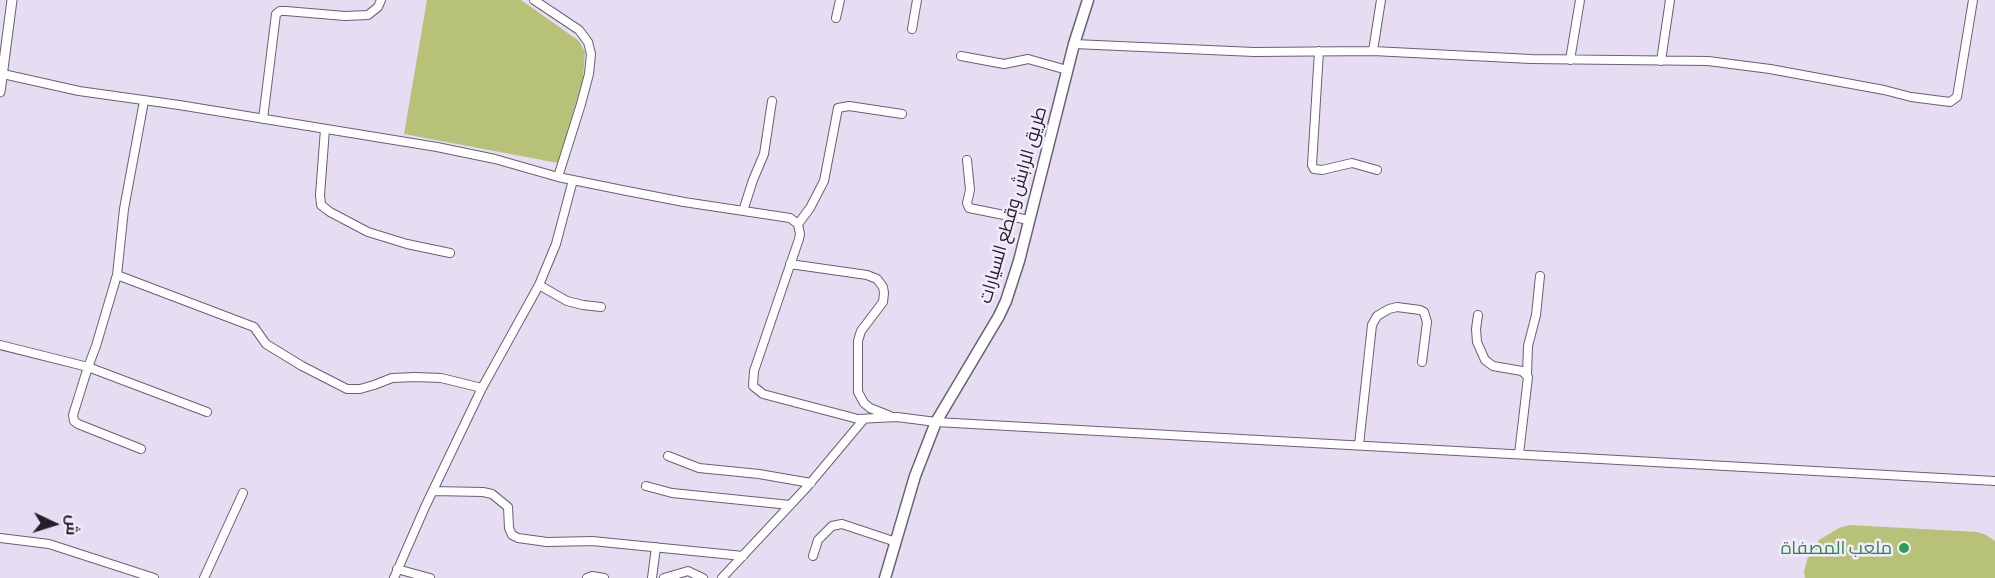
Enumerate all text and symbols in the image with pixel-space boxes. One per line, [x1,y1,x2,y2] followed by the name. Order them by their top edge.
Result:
[975,104,1051,306] street label: طريق الرابش وقطع السيارات
[24,494,84,554] north arrow
[63,514,82,536] text: ش
[1781,537,1892,559] place label: ملعب المصفاة
[1897,541,1911,555] marker: ملعب المصفاة

